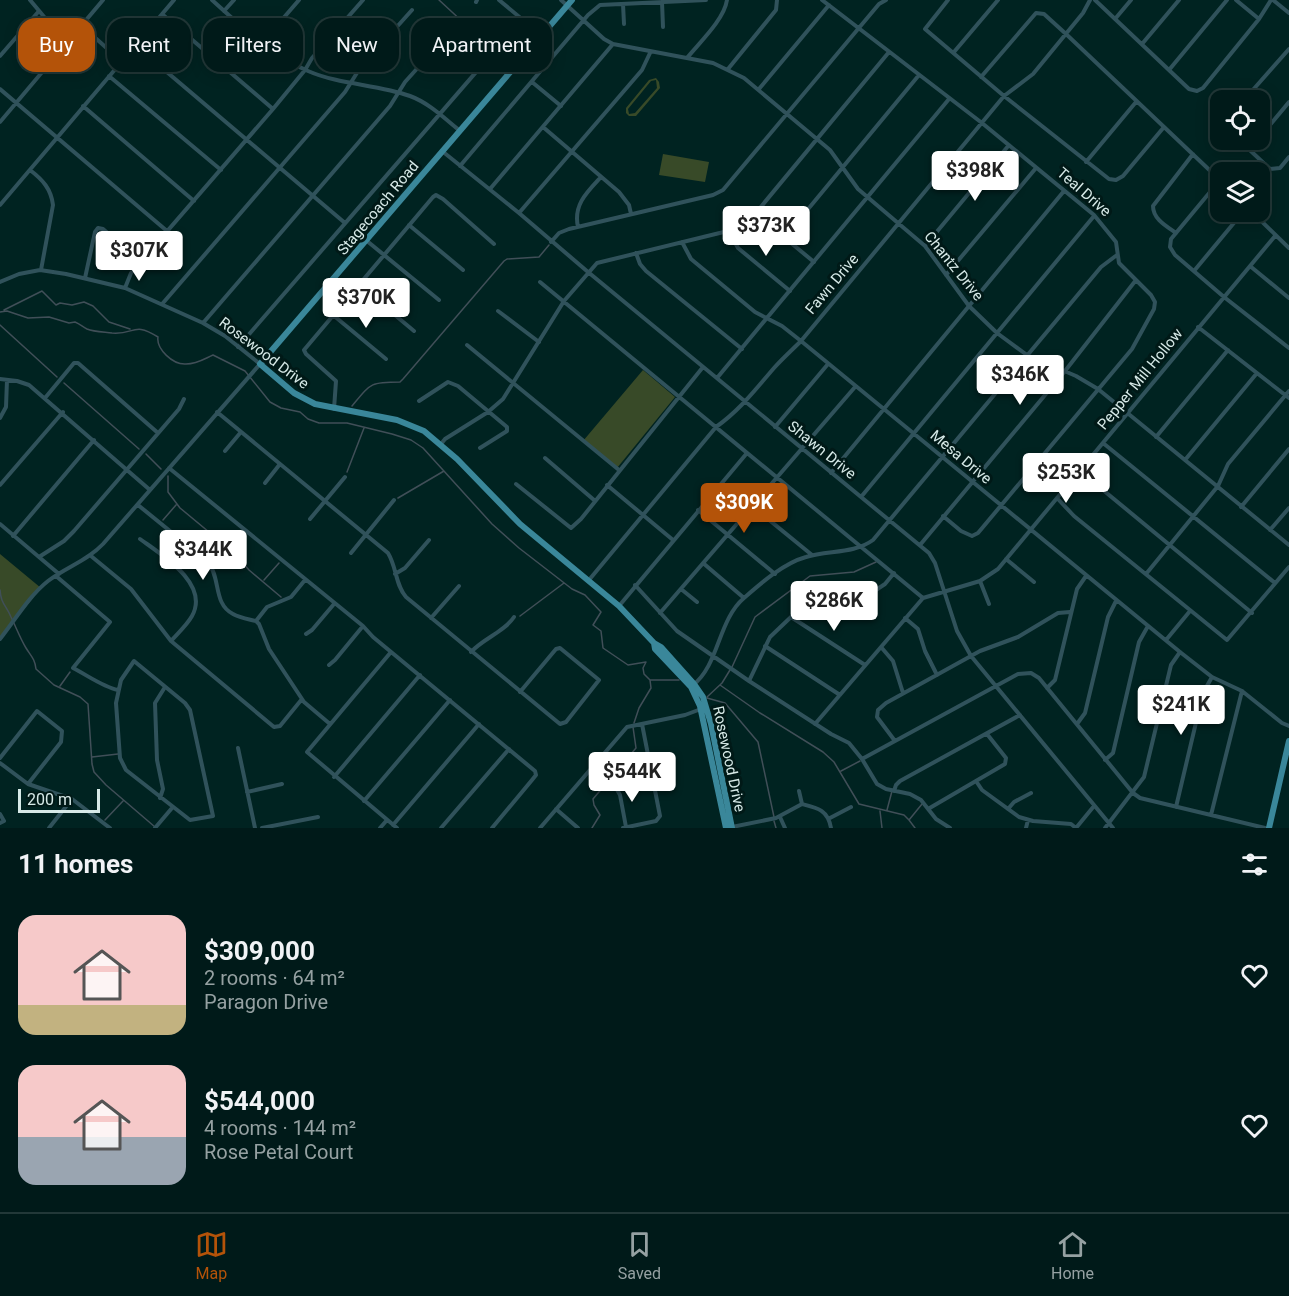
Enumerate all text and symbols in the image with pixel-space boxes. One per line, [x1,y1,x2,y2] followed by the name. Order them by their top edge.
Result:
[18,18,95,72] chip: Buy
[107,18,191,72] chip: Rent
[203,18,303,72] chip: Filters
[315,18,399,72] chip: New
[411,18,552,72] chip: Apartment
[1210,90,1270,222] map controls
[1210,90,1270,150] button: locate
[933,151,1017,202] pin: $398K
[333,157,423,259] street label: Stagecoach Road
[946,158,1004,182] text: $398K
[1210,162,1270,222] button: layers
[1053,164,1115,220] street label: Teal Drive
[724,206,808,257] pin: $373K
[737,213,795,237] text: $373K
[920,228,988,304] street label: Chantz Drive
[97,231,181,282] pin: $307K
[110,238,168,262] text: $307K
[802,250,862,318] street label: Fawn Drive
[324,278,408,329] pin: $370K
[337,285,395,309] text: $370K
[216,313,312,393] street label: Rosewood Drive
[1094,325,1186,433] street label: Pepper Mill Hollow
[978,355,1062,406] pin: $346K
[991,362,1049,386] text: $346K
[784,417,860,483] street label: Shawn Drive
[927,426,995,488] street label: Mesa Drive
[1024,453,1108,504] pin: $253K
[1037,460,1095,484] text: $253K
[702,483,786,534] pin: $309K
[715,490,773,514] text: $309K
[161,530,245,581] pin: $344K
[174,537,232,561] text: $344K
[792,581,876,632] pin: $286K
[805,588,863,612] text: $286K
[1139,685,1223,736] pin: $241K
[1152,692,1210,716] text: $241K
[709,704,749,814] street label: Rosewood Drive
[590,752,674,803] pin: $544K
[603,759,661,783] text: $544K
[18,786,100,814] scale bar
[27,790,72,809] text: 200 m
[1238,848,1271,881] icon: filters
[18,849,133,879] text: 11 homes
[204,936,315,966] text: $309,000
[66,939,138,1011] icon: home
[1238,959,1271,992] icon: heart
[204,966,345,990] text: 2 rooms · 64 m²
[204,990,328,1014] text: Paragon Drive
[204,1086,315,1116] text: $544,000
[66,1089,138,1161] icon: home
[1238,1109,1271,1142] icon: heart
[204,1116,356,1140] text: 4 rooms · 144 m²
[204,1140,353,1164] text: Rose Petal Court
[195,1228,228,1283] tab: Map
[618,1228,661,1283] tab: Saved
[1051,1228,1094,1283] tab: Home

